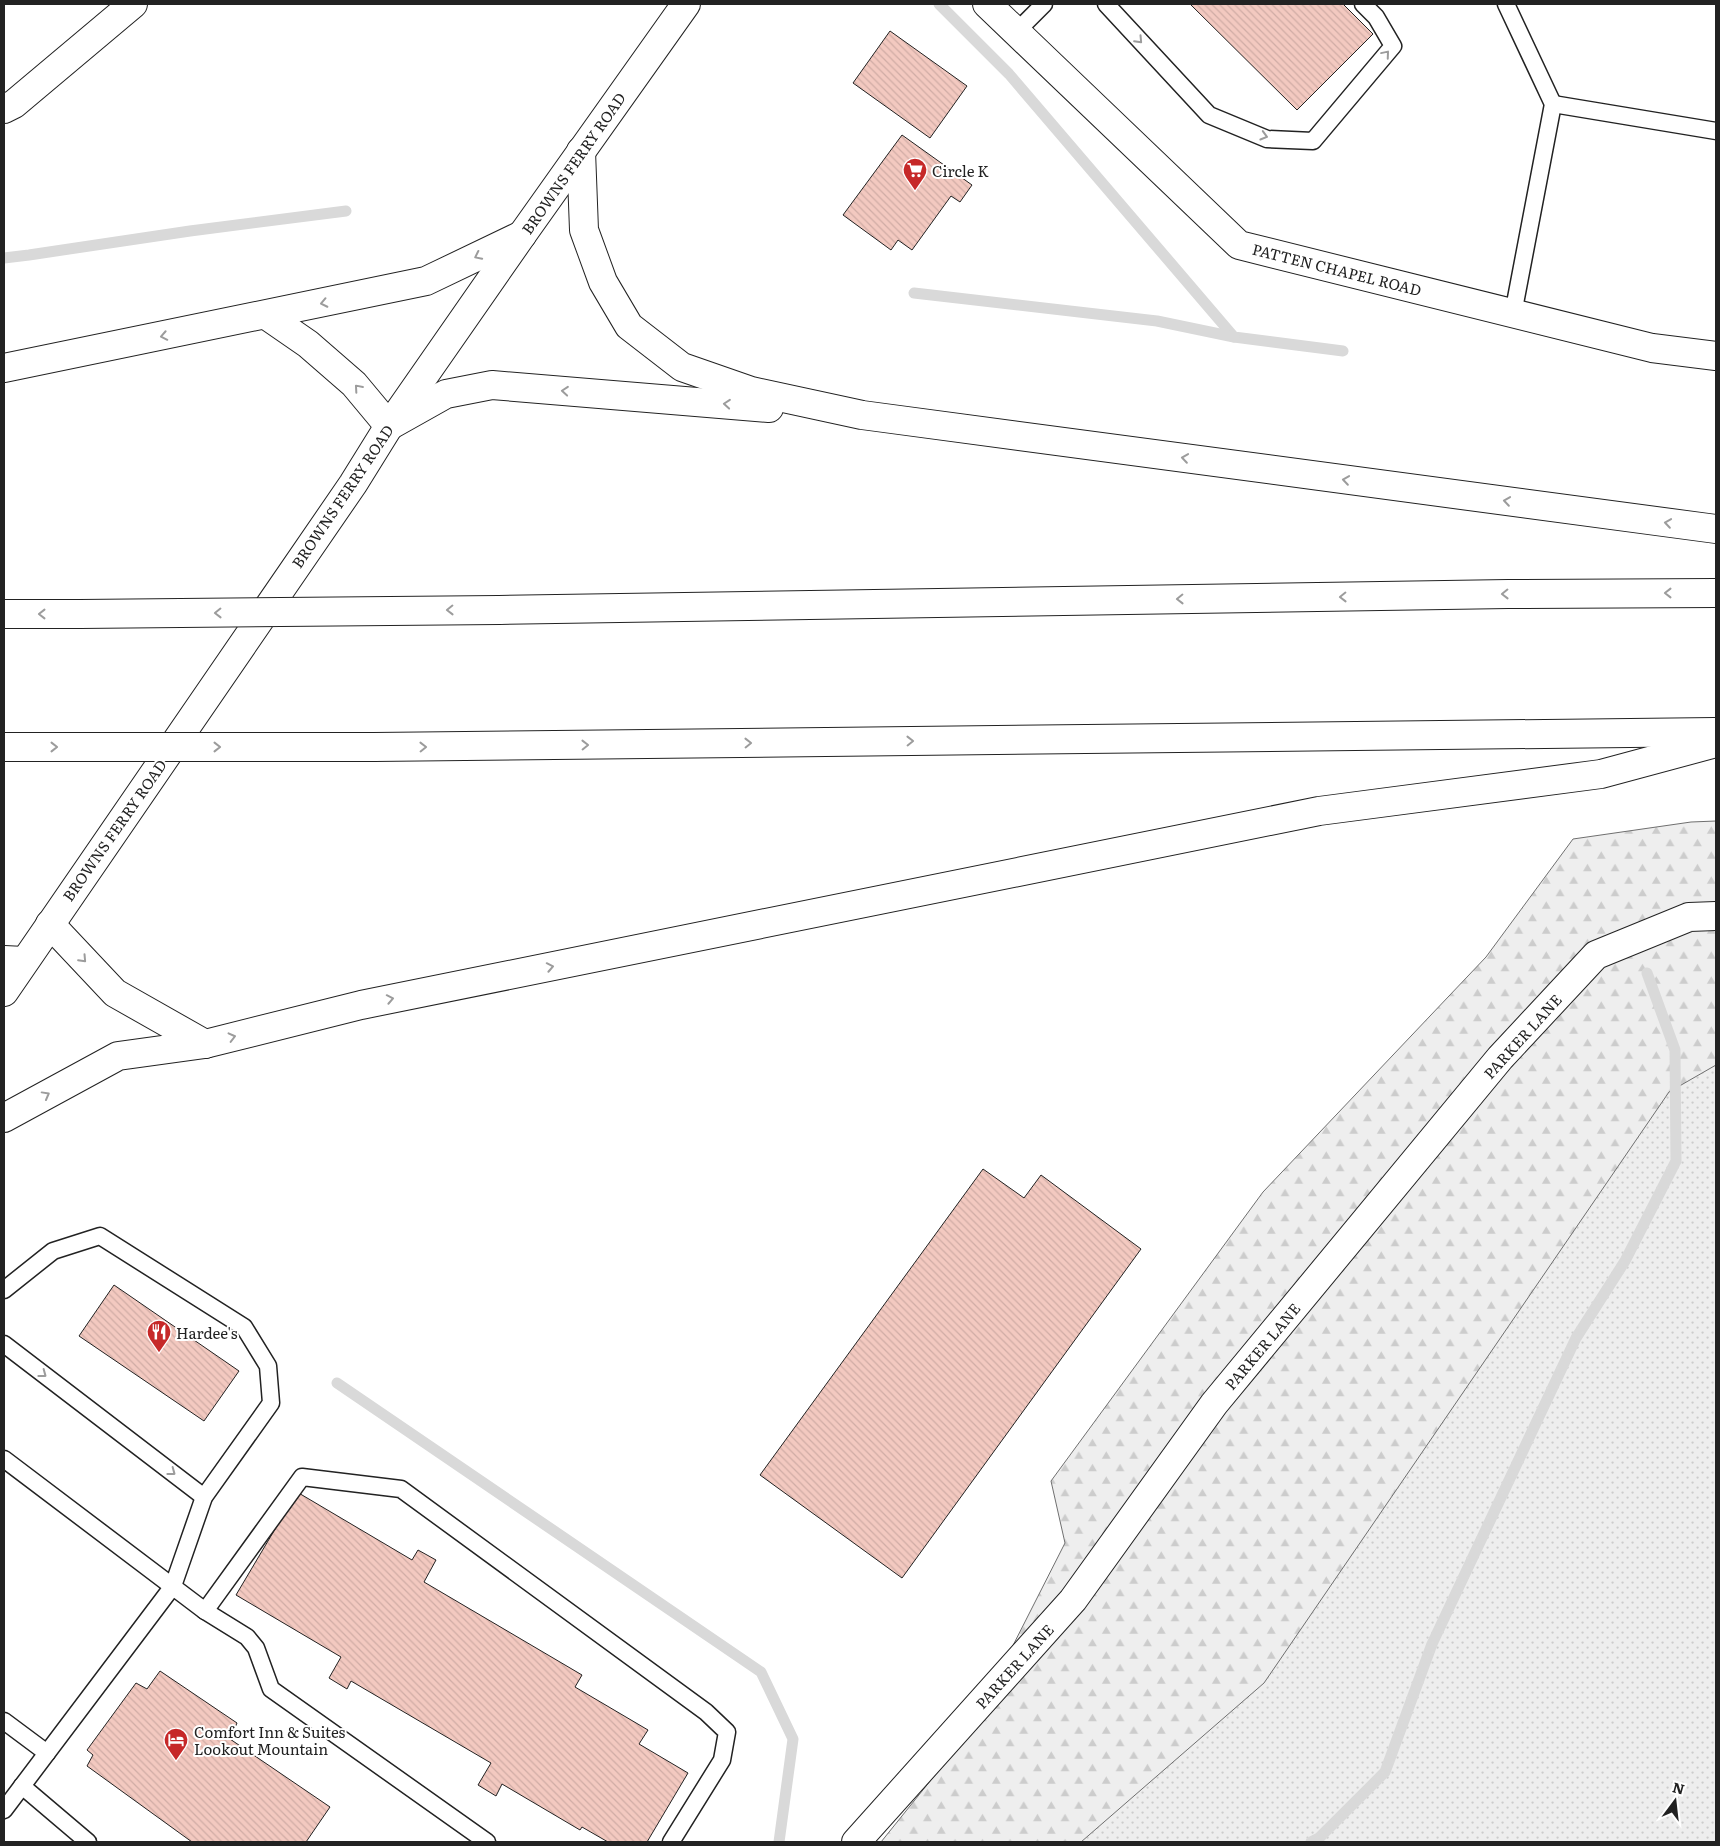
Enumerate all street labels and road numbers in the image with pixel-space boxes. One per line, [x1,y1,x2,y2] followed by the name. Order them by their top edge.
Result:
[515,87,631,239] street label: BROWNS FERRY ROAD
[1250,237,1424,301] street label: PATTEN CHAPEL ROAD
[285,420,399,572] street label: BROWNS FERRY ROAD
[56,754,172,906] street label: BROWNS FERRY ROAD
[1478,988,1566,1084] street label: PARKER LANE
[1219,1297,1305,1395] street label: PARKER LANE
[970,1618,1058,1714] street label: PARKER LANE

